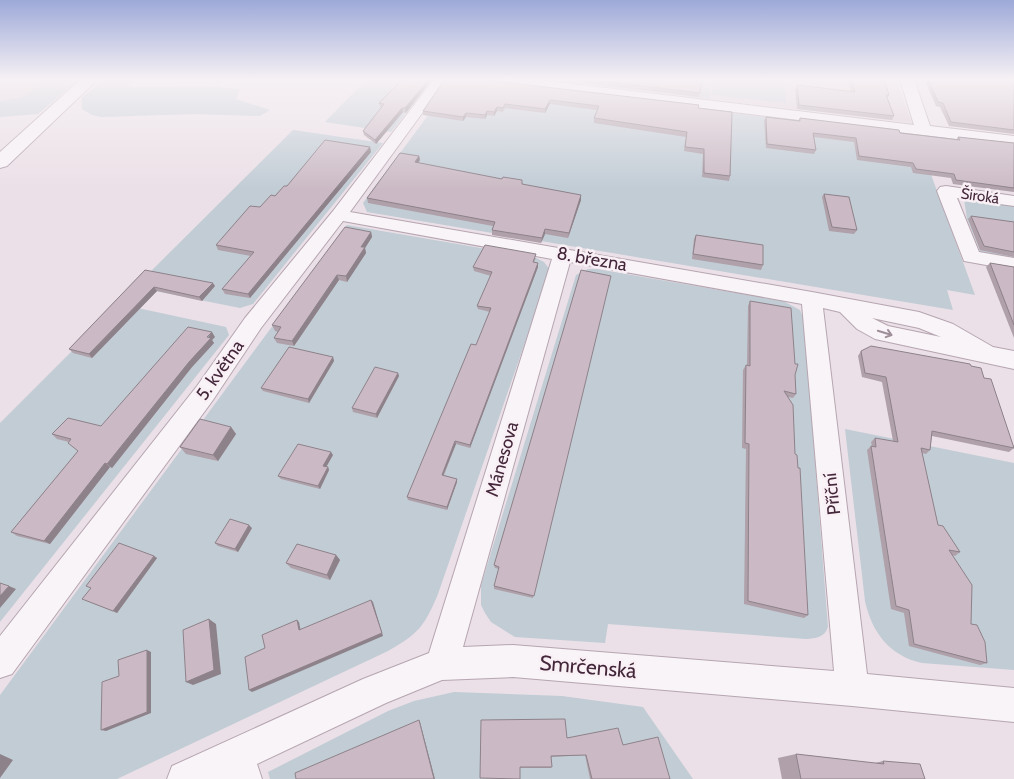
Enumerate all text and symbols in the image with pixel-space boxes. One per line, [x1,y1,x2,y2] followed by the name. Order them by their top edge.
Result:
[960,183,1001,208] street label: Široká
[555,242,629,276] street label: 8. března
[877,328,893,338] one-way arrow
[191,335,249,404] street label: 5. května
[481,419,523,499] street label: Mánesova
[819,472,845,516] street label: Příční
[538,650,638,683] street label: Smrčenská

